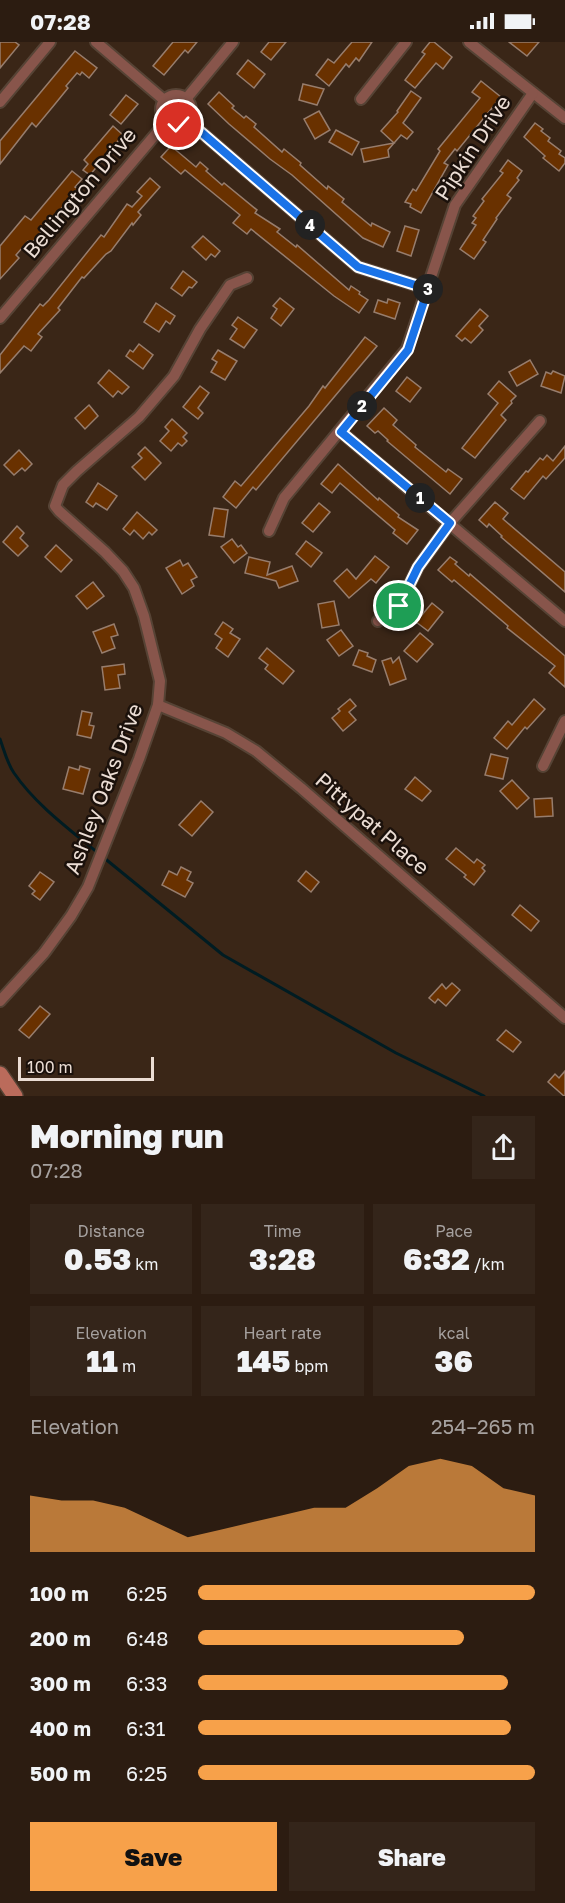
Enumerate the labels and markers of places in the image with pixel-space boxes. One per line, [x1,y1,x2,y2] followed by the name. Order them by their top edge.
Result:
[153,99,204,150] pin
[295,210,325,240] pin: 4
[413,274,443,304] pin: 3
[347,391,377,421] pin: 2
[405,483,435,513] pin: 1
[373,580,424,631] pin

